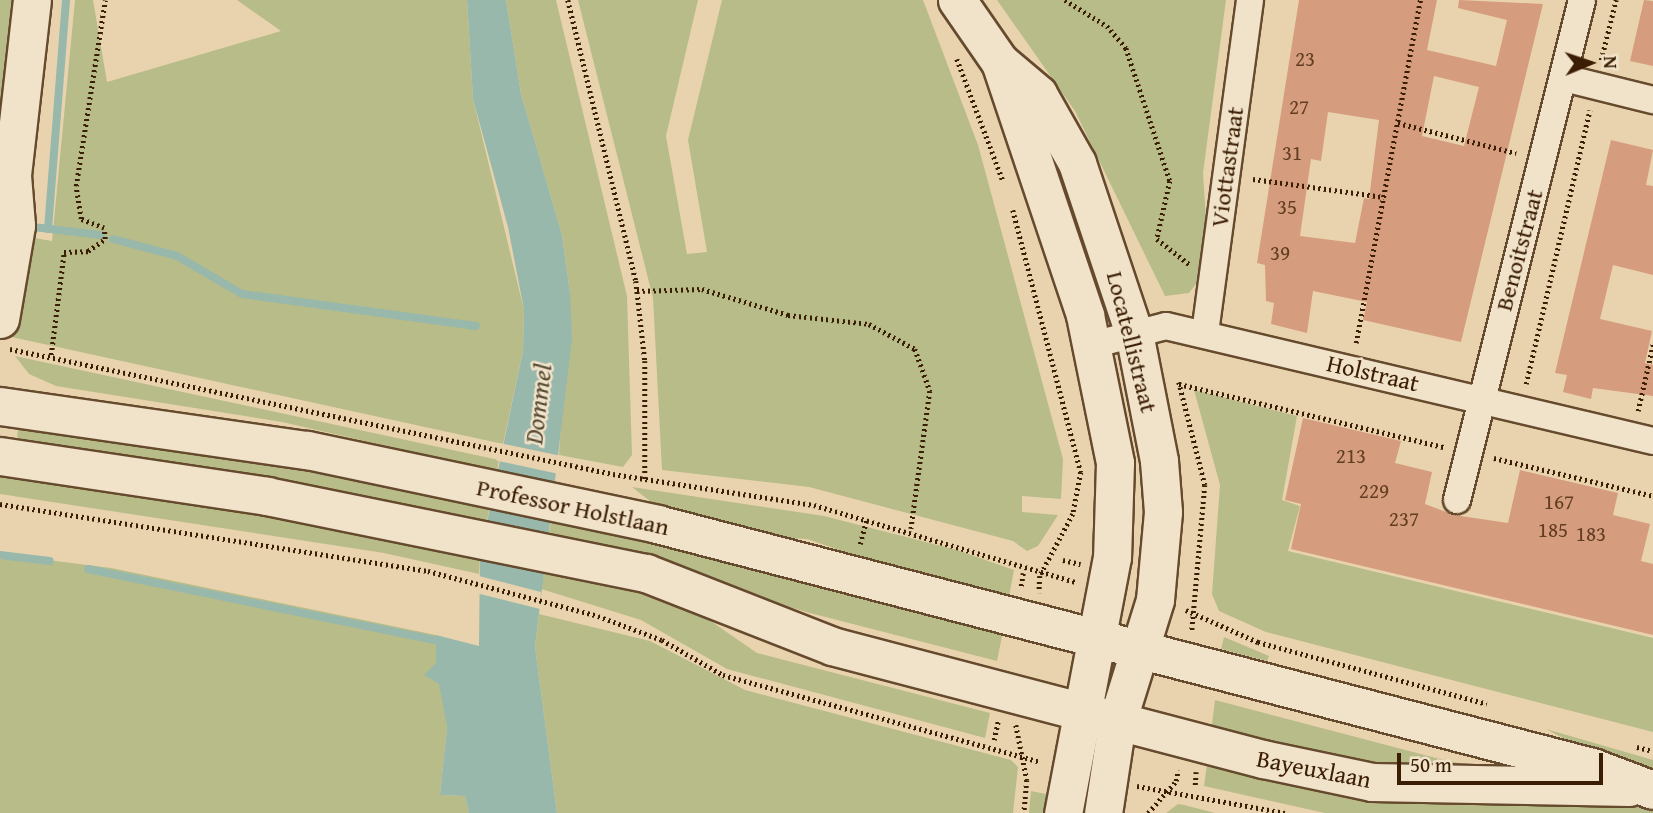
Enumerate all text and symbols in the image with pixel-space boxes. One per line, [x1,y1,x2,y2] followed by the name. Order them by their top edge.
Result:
[1555,28,1625,98] north arrow
[1295,46,1315,72] house number: 23
[1597,55,1625,69] text: N
[1289,94,1309,120] house number: 27
[1204,105,1250,229] street label: Viottastraat
[1282,140,1302,166] house number: 31
[1489,186,1549,314] street label: Benoitstraat
[1277,194,1297,220] house number: 35
[1270,240,1290,266] house number: 39
[1101,268,1163,416] street label: Locatellistraat
[1324,348,1422,398] street label: Holstraat
[518,362,558,446] water label: Dommel
[1336,443,1366,469] house number: 213
[474,473,672,541] street label: Professor Holstlaan
[1359,478,1389,504] house number: 229
[1544,489,1574,515] house number: 167
[1389,506,1419,532] house number: 237
[1538,517,1568,543] house number: 185
[1576,521,1606,547] house number: 183
[1401,740,1608,784] scale bar
[1254,744,1374,794] street label: Bayeuxlaan
[1410,749,1452,780] text: 50 m

